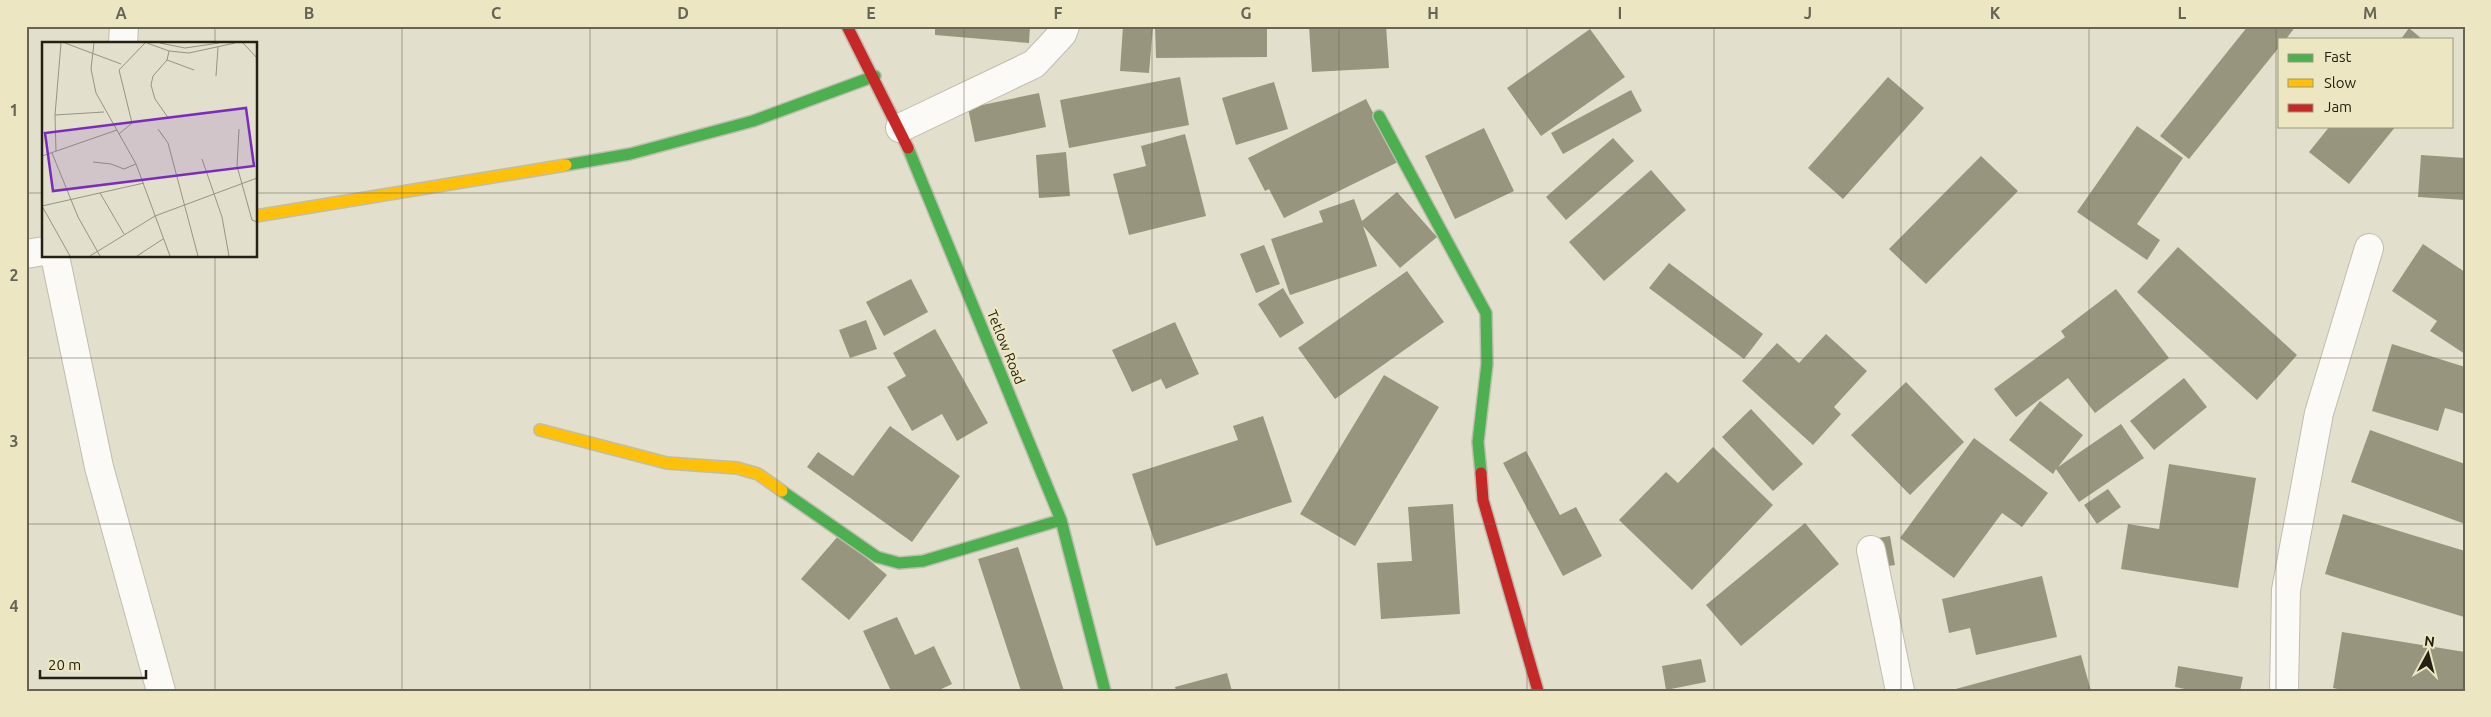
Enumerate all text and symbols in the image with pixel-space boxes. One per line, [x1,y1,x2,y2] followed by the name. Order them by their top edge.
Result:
[115,4,127,22] text: A
[304,4,314,22] text: B
[491,4,501,22] text: C
[677,4,689,22] text: D
[866,4,876,22] text: E
[1054,4,1063,22] text: F
[1240,4,1252,22] text: G
[1427,4,1439,22] text: H
[1618,4,1622,22] text: I
[1804,4,1812,22] text: J
[1990,4,2001,22] text: K
[2178,4,2187,22] text: L
[2363,4,2377,22] text: M
[2278,38,2454,128] legend
[42,42,258,258] inset map
[2324,48,2352,65] text: Fast
[2324,74,2357,91] text: Slow
[2324,98,2352,115] text: Jam
[9,101,19,119] text: 1
[9,266,19,284] text: 2
[984,308,1028,386] street label: Tetlow Road
[9,432,19,450] text: 3
[9,597,19,615] text: 4
[2404,630,2454,680] north arrow
[2423,633,2436,650] text: N
[40,647,146,679] scale bar
[48,656,81,673] text: 20 m

